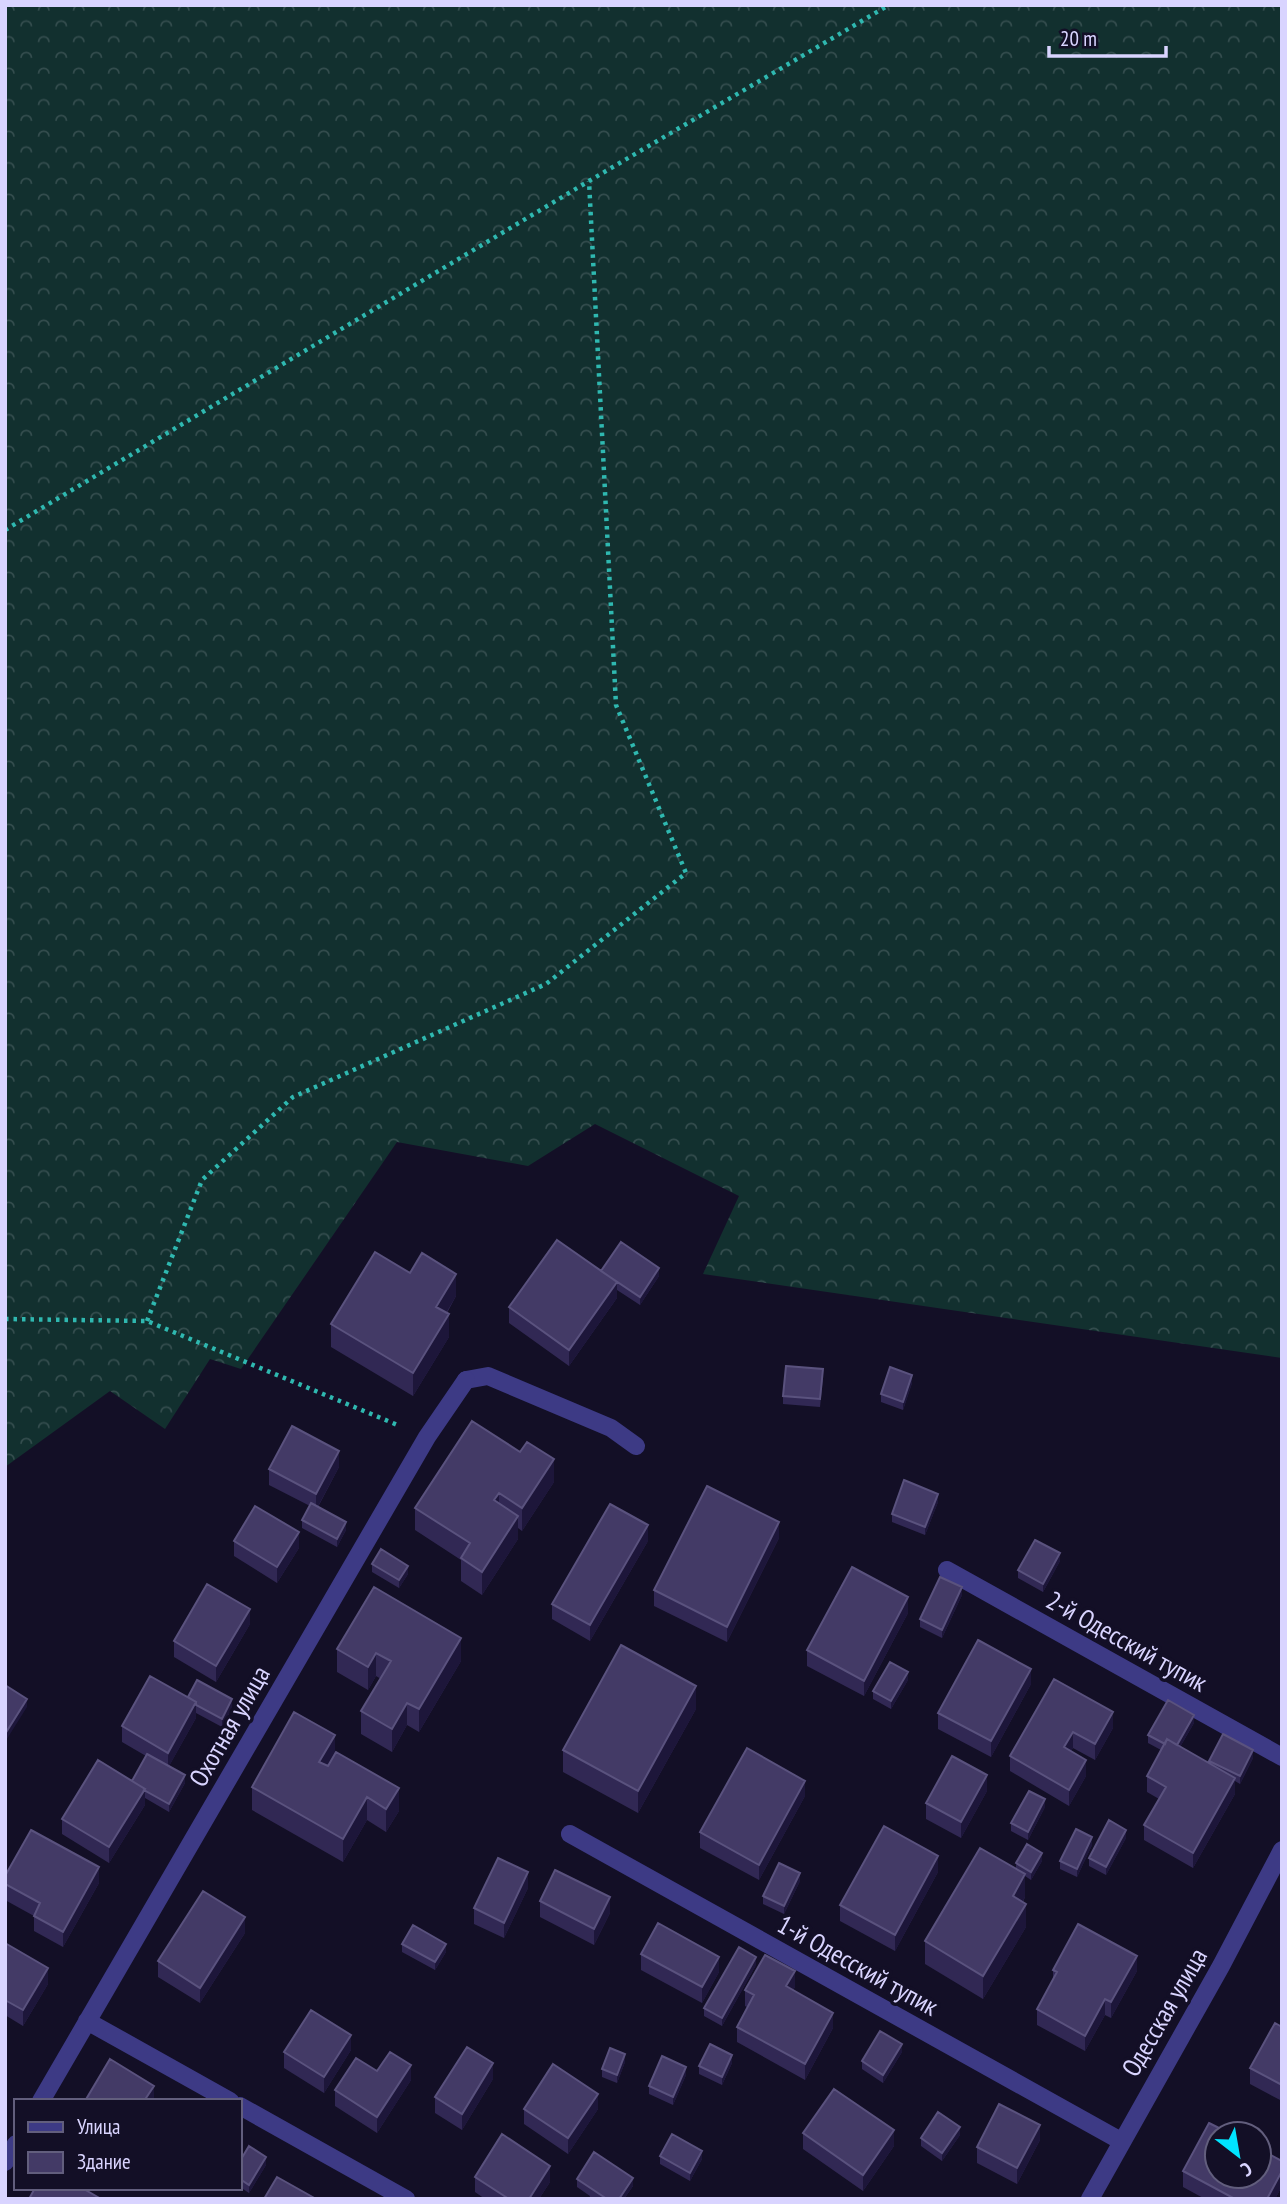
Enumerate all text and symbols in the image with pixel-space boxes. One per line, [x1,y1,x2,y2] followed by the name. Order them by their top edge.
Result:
[1049,14,1166,58] scale bar
[1060,25,1097,52] text: 20 m
[1041,1583,1213,1699] street label: 2-й Одесский тупик
[181,1660,277,1792] street label: Охотная улица
[772,1907,944,2023] street label: 1-й Одесский тупик
[1114,1942,1214,2082] street label: Одесская улица
[14,2099,242,2190] legend
[77,2113,120,2140] text: Улица
[1203,2120,1273,2190] north arrow
[77,2148,131,2175] text: Здание
[1237,2157,1257,2182] text: С

